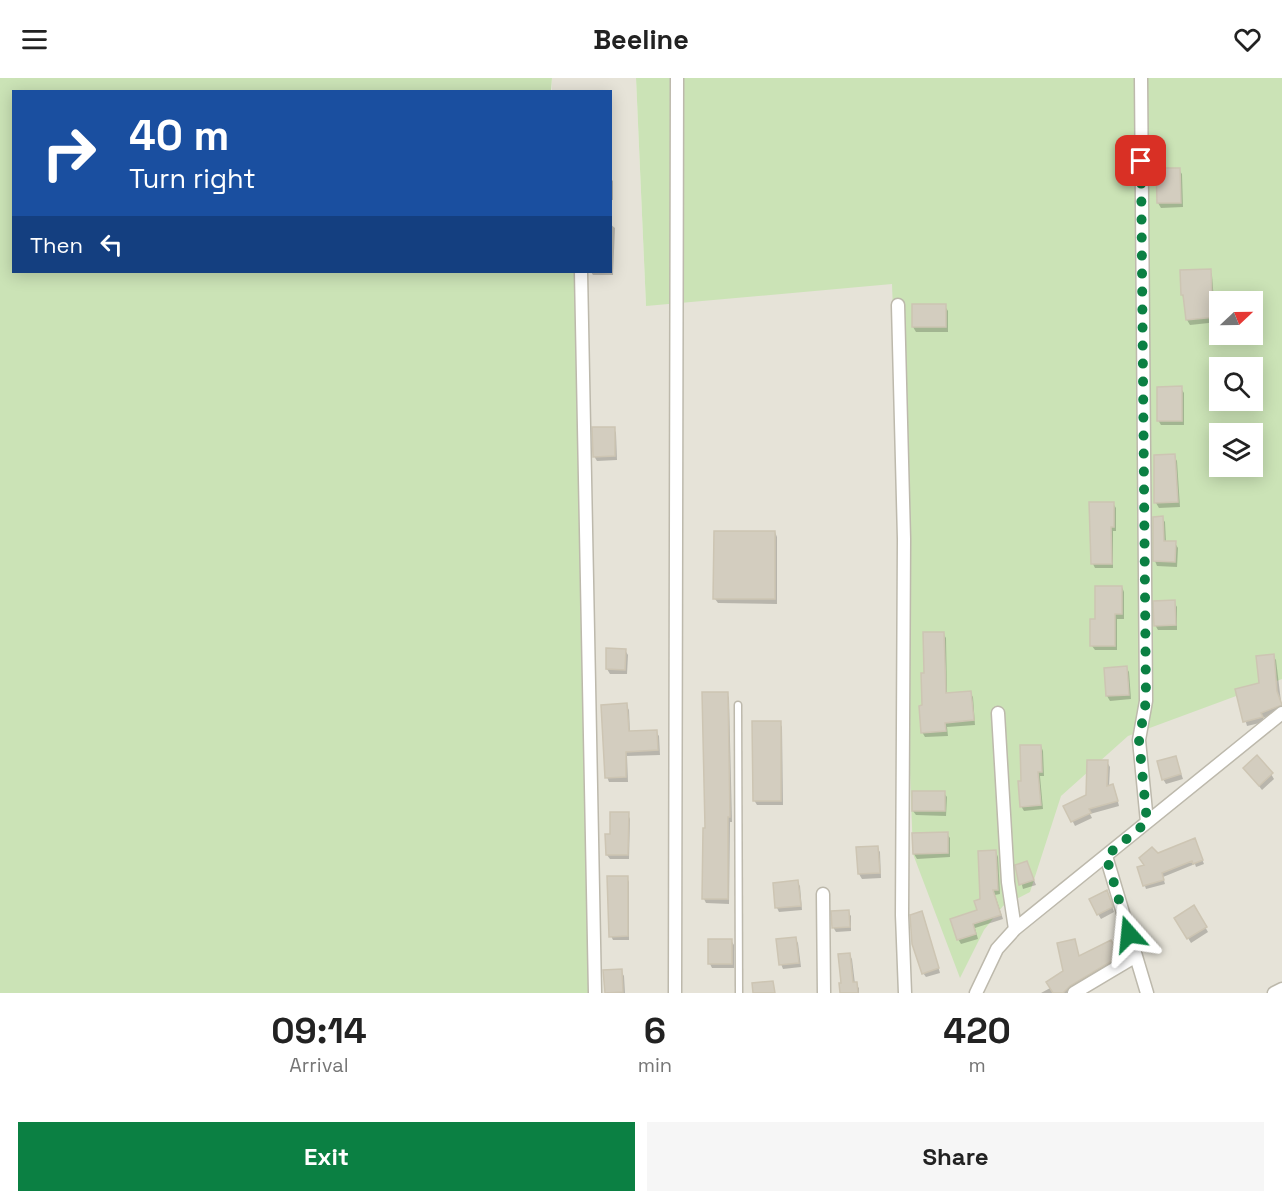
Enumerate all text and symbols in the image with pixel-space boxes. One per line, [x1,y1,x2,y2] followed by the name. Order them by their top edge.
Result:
[593,22,689,57] text: Beeline
[18,23,51,56] icon: menu
[1231,23,1264,56] icon: heart
[129,109,229,162] text: 40 m
[30,114,108,192] icon: right
[1115,135,1166,186] pin
[1124,144,1157,177] icon: arrive
[129,161,256,196] text: Turn right
[95,228,128,261] icon: left
[30,231,83,259] text: Then
[1209,291,1263,345] north arrow
[1209,291,1263,477] map controls
[1209,357,1263,411] button: search
[1209,423,1263,477] button: layers
[1097,902,1161,966] position arrow
[271,1008,367,1054] text: 09:14
[644,1008,666,1054] text: 6
[943,1008,1011,1054] text: 420
[289,1052,349,1078] text: Arrival
[638,1052,672,1078] text: min
[968,1052,986,1078] text: m
[18,1122,635,1191] button: Exit
[647,1122,1264,1191] button: Share

